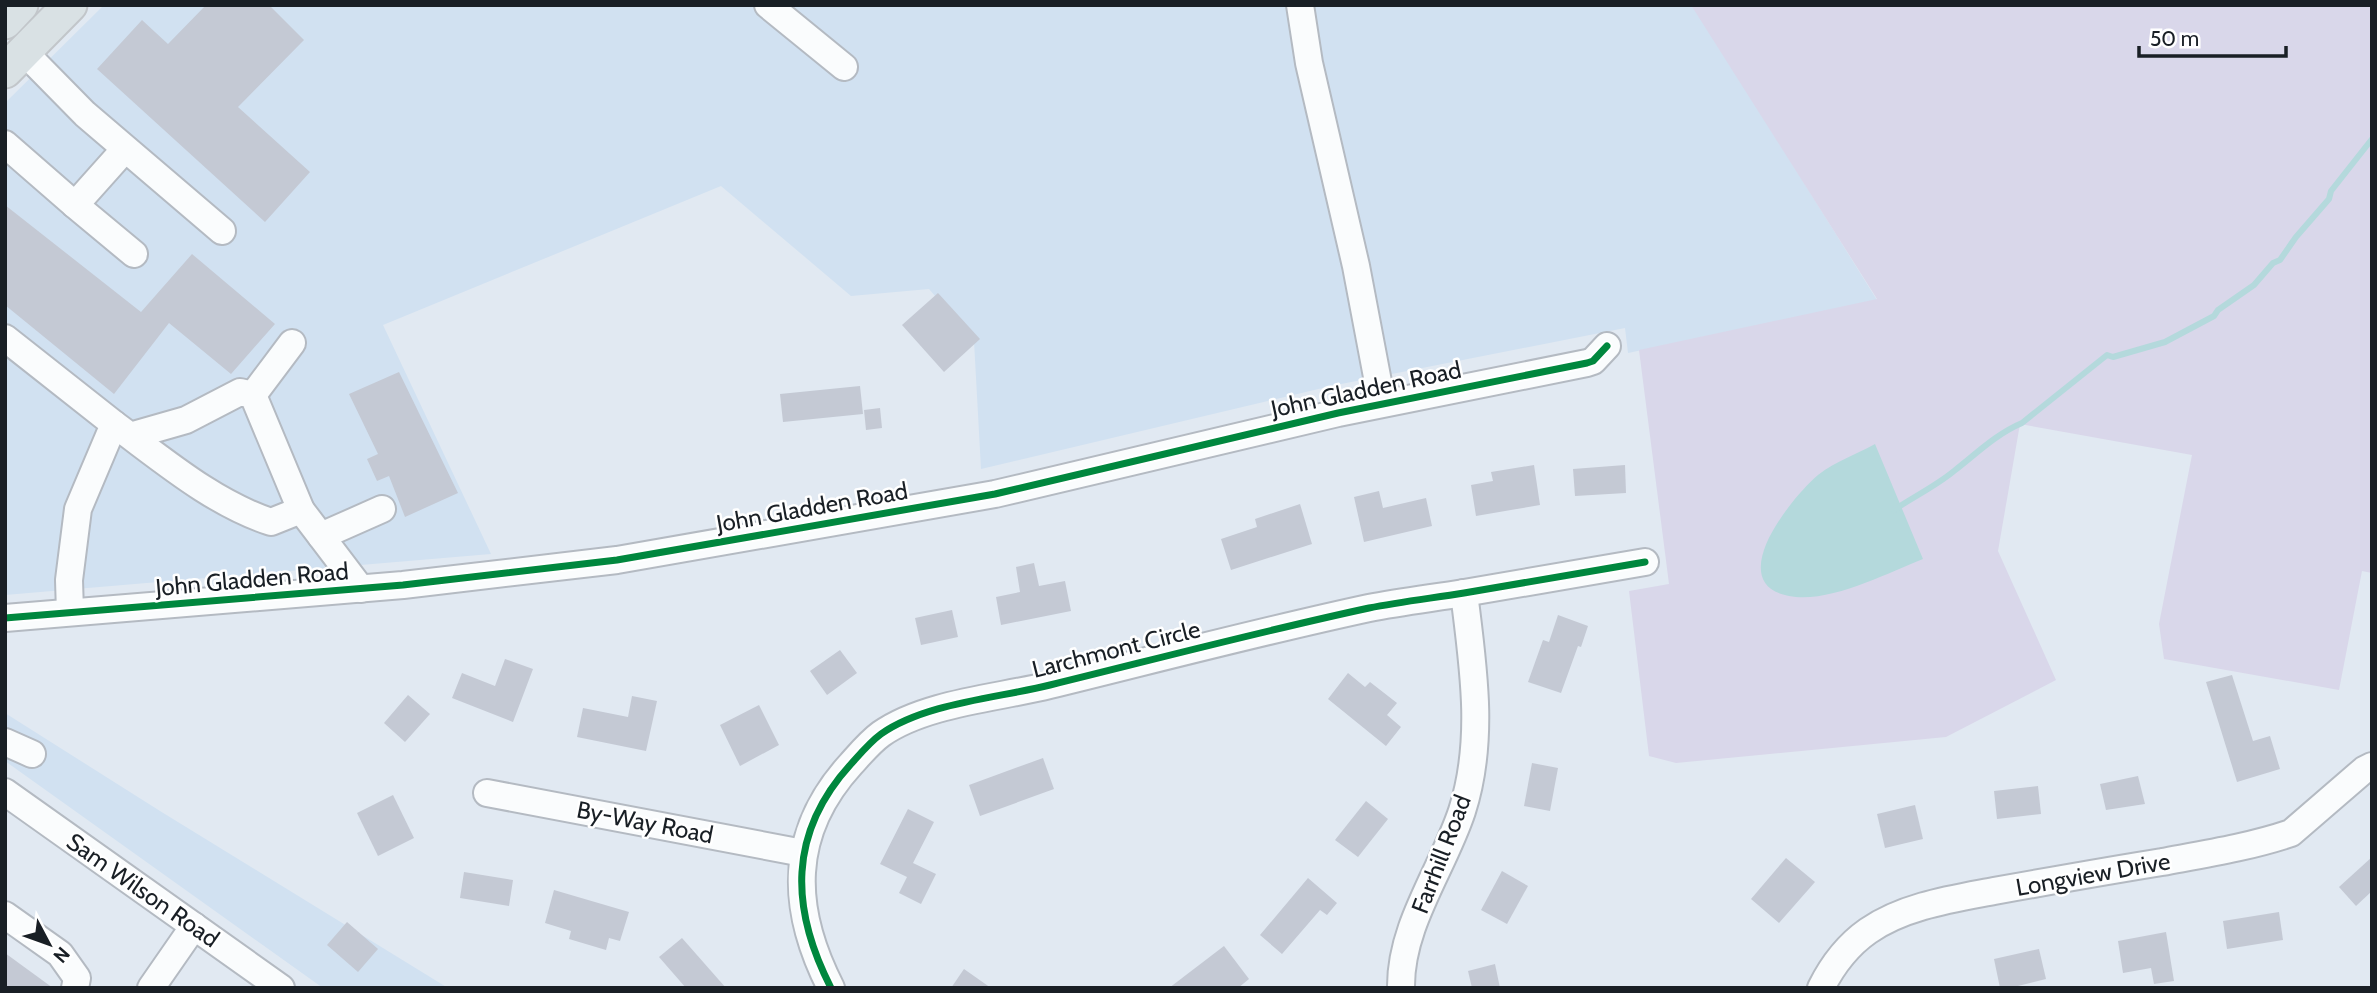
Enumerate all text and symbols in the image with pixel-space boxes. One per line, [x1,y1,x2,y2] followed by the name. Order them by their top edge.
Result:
[2139,14,2286,58] scale bar
[2150,26,2199,51] text: 50 m
[1267,355,1464,424] street label: John Gladden Road
[713,476,910,538] street label: John Gladden Road
[153,556,350,602] street label: John Gladden Road
[1029,614,1203,684] street label: Larchmont Circle
[1405,791,1477,917] street label: Farrhill Road
[574,795,716,849] street label: By-Way Road
[61,827,225,953] street label: Sam Wilson Road
[2014,846,2172,902] street label: Longview Drive
[14,909,84,979] north arrow
[48,942,75,967] text: N

